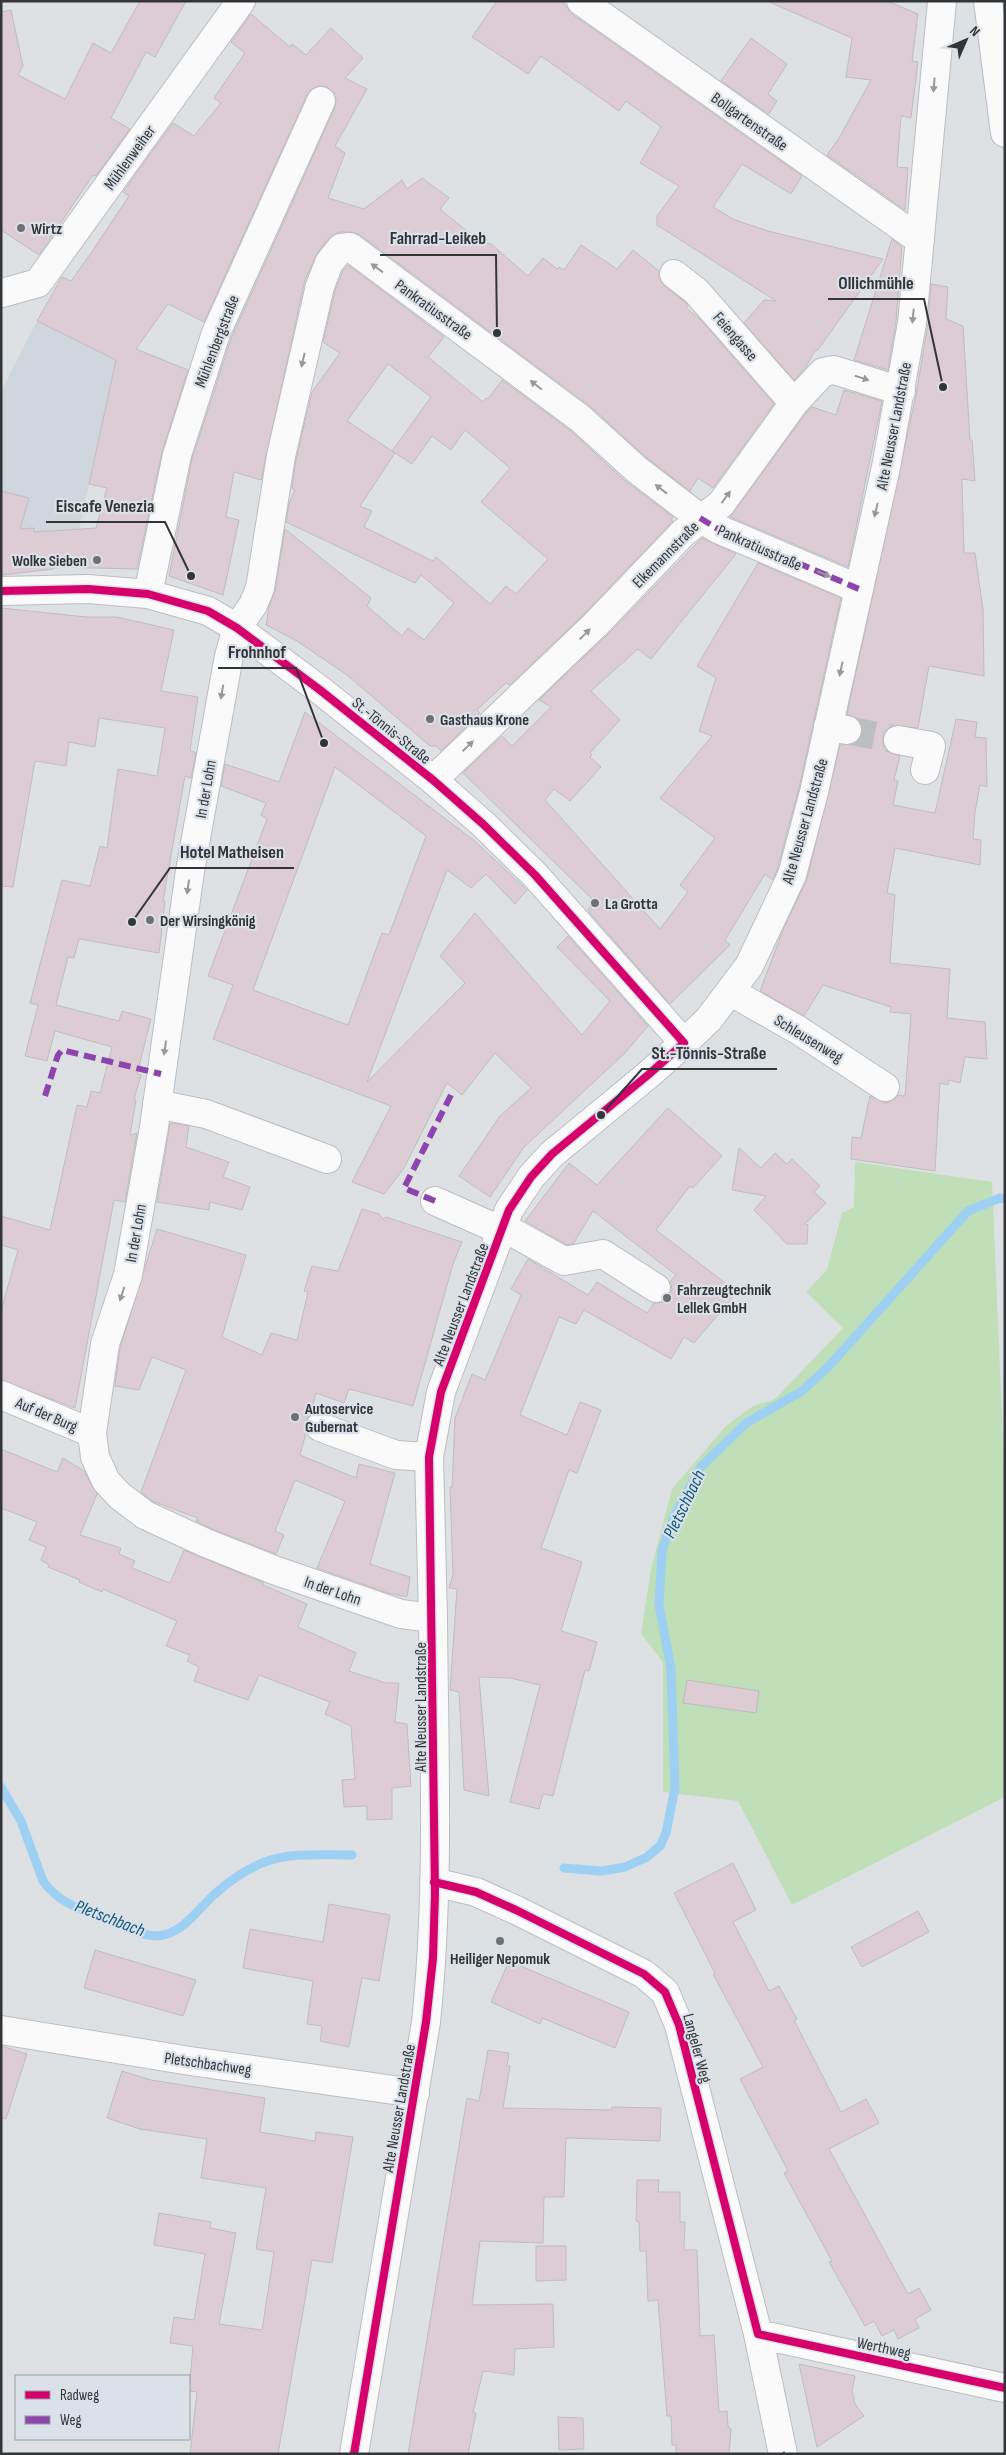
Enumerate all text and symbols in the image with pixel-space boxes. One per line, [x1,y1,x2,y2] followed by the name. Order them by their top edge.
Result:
[941,15,991,65] north arrow
[966,23,983,40] text: N
[930,77,938,93] one-way arrow
[707,89,791,156] street label: Bollgartenstraße
[100,121,160,194] street label: Mühlenweiher
[31,220,62,239] place label: Wirtz
[15,222,27,234] marker: Wirtz
[380,222,496,255] callout: Fahrrad-Leikeb
[390,228,486,249] text: Fahrrad-Leikeb
[371,263,384,273] one-way arrow
[828,266,924,299] callout: Ollichmühle
[838,273,914,294] text: Ollichmühle
[391,276,475,345] street label: Pankratiusstraße
[191,293,244,390] street label: Mühlenbergstraße
[908,308,916,324] one-way arrow
[708,309,761,365] street label: Feiengasse
[299,352,307,367] one-way arrow
[873,361,916,493] street label: Alte Neusser Landstraße
[855,375,870,383] one-way arrow
[529,380,543,390] one-way arrow
[655,483,668,494] one-way arrow
[46,489,165,522] callout: Eiscafe Venezia
[721,490,731,503] one-way arrow
[56,496,154,517] text: Eiscafe Venezia
[872,503,880,518] one-way arrow
[629,518,703,592] street label: Elkemannstraße
[714,521,805,575] street label: Pankratiusstraße
[12,552,87,571] place label: Wolke Sieben
[91,554,103,566] marker: Wolke Sieben
[817,571,831,579] one-way arrow
[579,628,591,640] one-way arrow
[218,635,296,668] callout: Frohnhof
[228,642,286,663] text: Frohnhof
[837,661,845,676] one-way arrow
[218,685,226,701] one-way arrow
[348,694,434,769] street label: St.-Tönnis-Straße
[440,711,529,730] place label: Gasthaus Krone
[424,713,436,725] marker: Gasthaus Krone
[462,741,474,753] one-way arrow
[778,756,832,887] street label: Alte Neusser Landstraße
[192,759,221,820] street label: In der Lohn
[170,835,294,868] callout: Hotel Matheisen
[180,842,284,863] text: Hotel Matheisen
[184,879,192,895] one-way arrow
[605,895,658,914] place label: La Grotta
[589,897,601,909] marker: La Grotta
[160,912,256,931] place label: Der Wirsingkönig
[144,914,156,926] marker: Der Wirsingkönig
[770,1011,846,1067] street label: Schleusenweg
[642,1036,777,1069] callout: St.-Tönnis-Straße
[161,1040,169,1056] one-way arrow
[651,1043,767,1064] text: St.-Tönnis-Straße
[122,1203,151,1264] street label: In der Lohn
[429,1241,494,1369] street label: Alte Neusser Landstraße
[677,1281,772,1318] place label: Fahrzeugtechnik Lellek GmbH
[118,1286,125,1301] one-way arrow
[661,1292,673,1304] marker: Fahrzeugtechnik Lellek GmbH
[12,1393,80,1437] street label: Auf der Burg
[304,1400,373,1437] place label: Autoservice Gubernat
[289,1411,301,1423] marker: Autoservice Gubernat
[659,1466,710,1542] water label: Pletschbach
[302,1573,363,1610] street label: In der Lohn
[412,1642,431,1773] street label: Alte Neusser Landstraße
[72,1896,148,1942] water label: Pletschbach
[494,1935,506,1947] marker: Heiliger Nepomuk
[450,1950,550,1969] place label: Heiliger Nepomuk
[678,2012,715,2085] street label: Langeler Weg
[379,2043,420,2175] street label: Alte Neusser Landstraße
[163,2049,253,2080] street label: Pletschbachweg
[855,2333,912,2363] street label: Werthweg
[15,2375,190,2440] legend
[60,2386,99,2405] text: Radweg
[60,2411,82,2430] text: Weg

